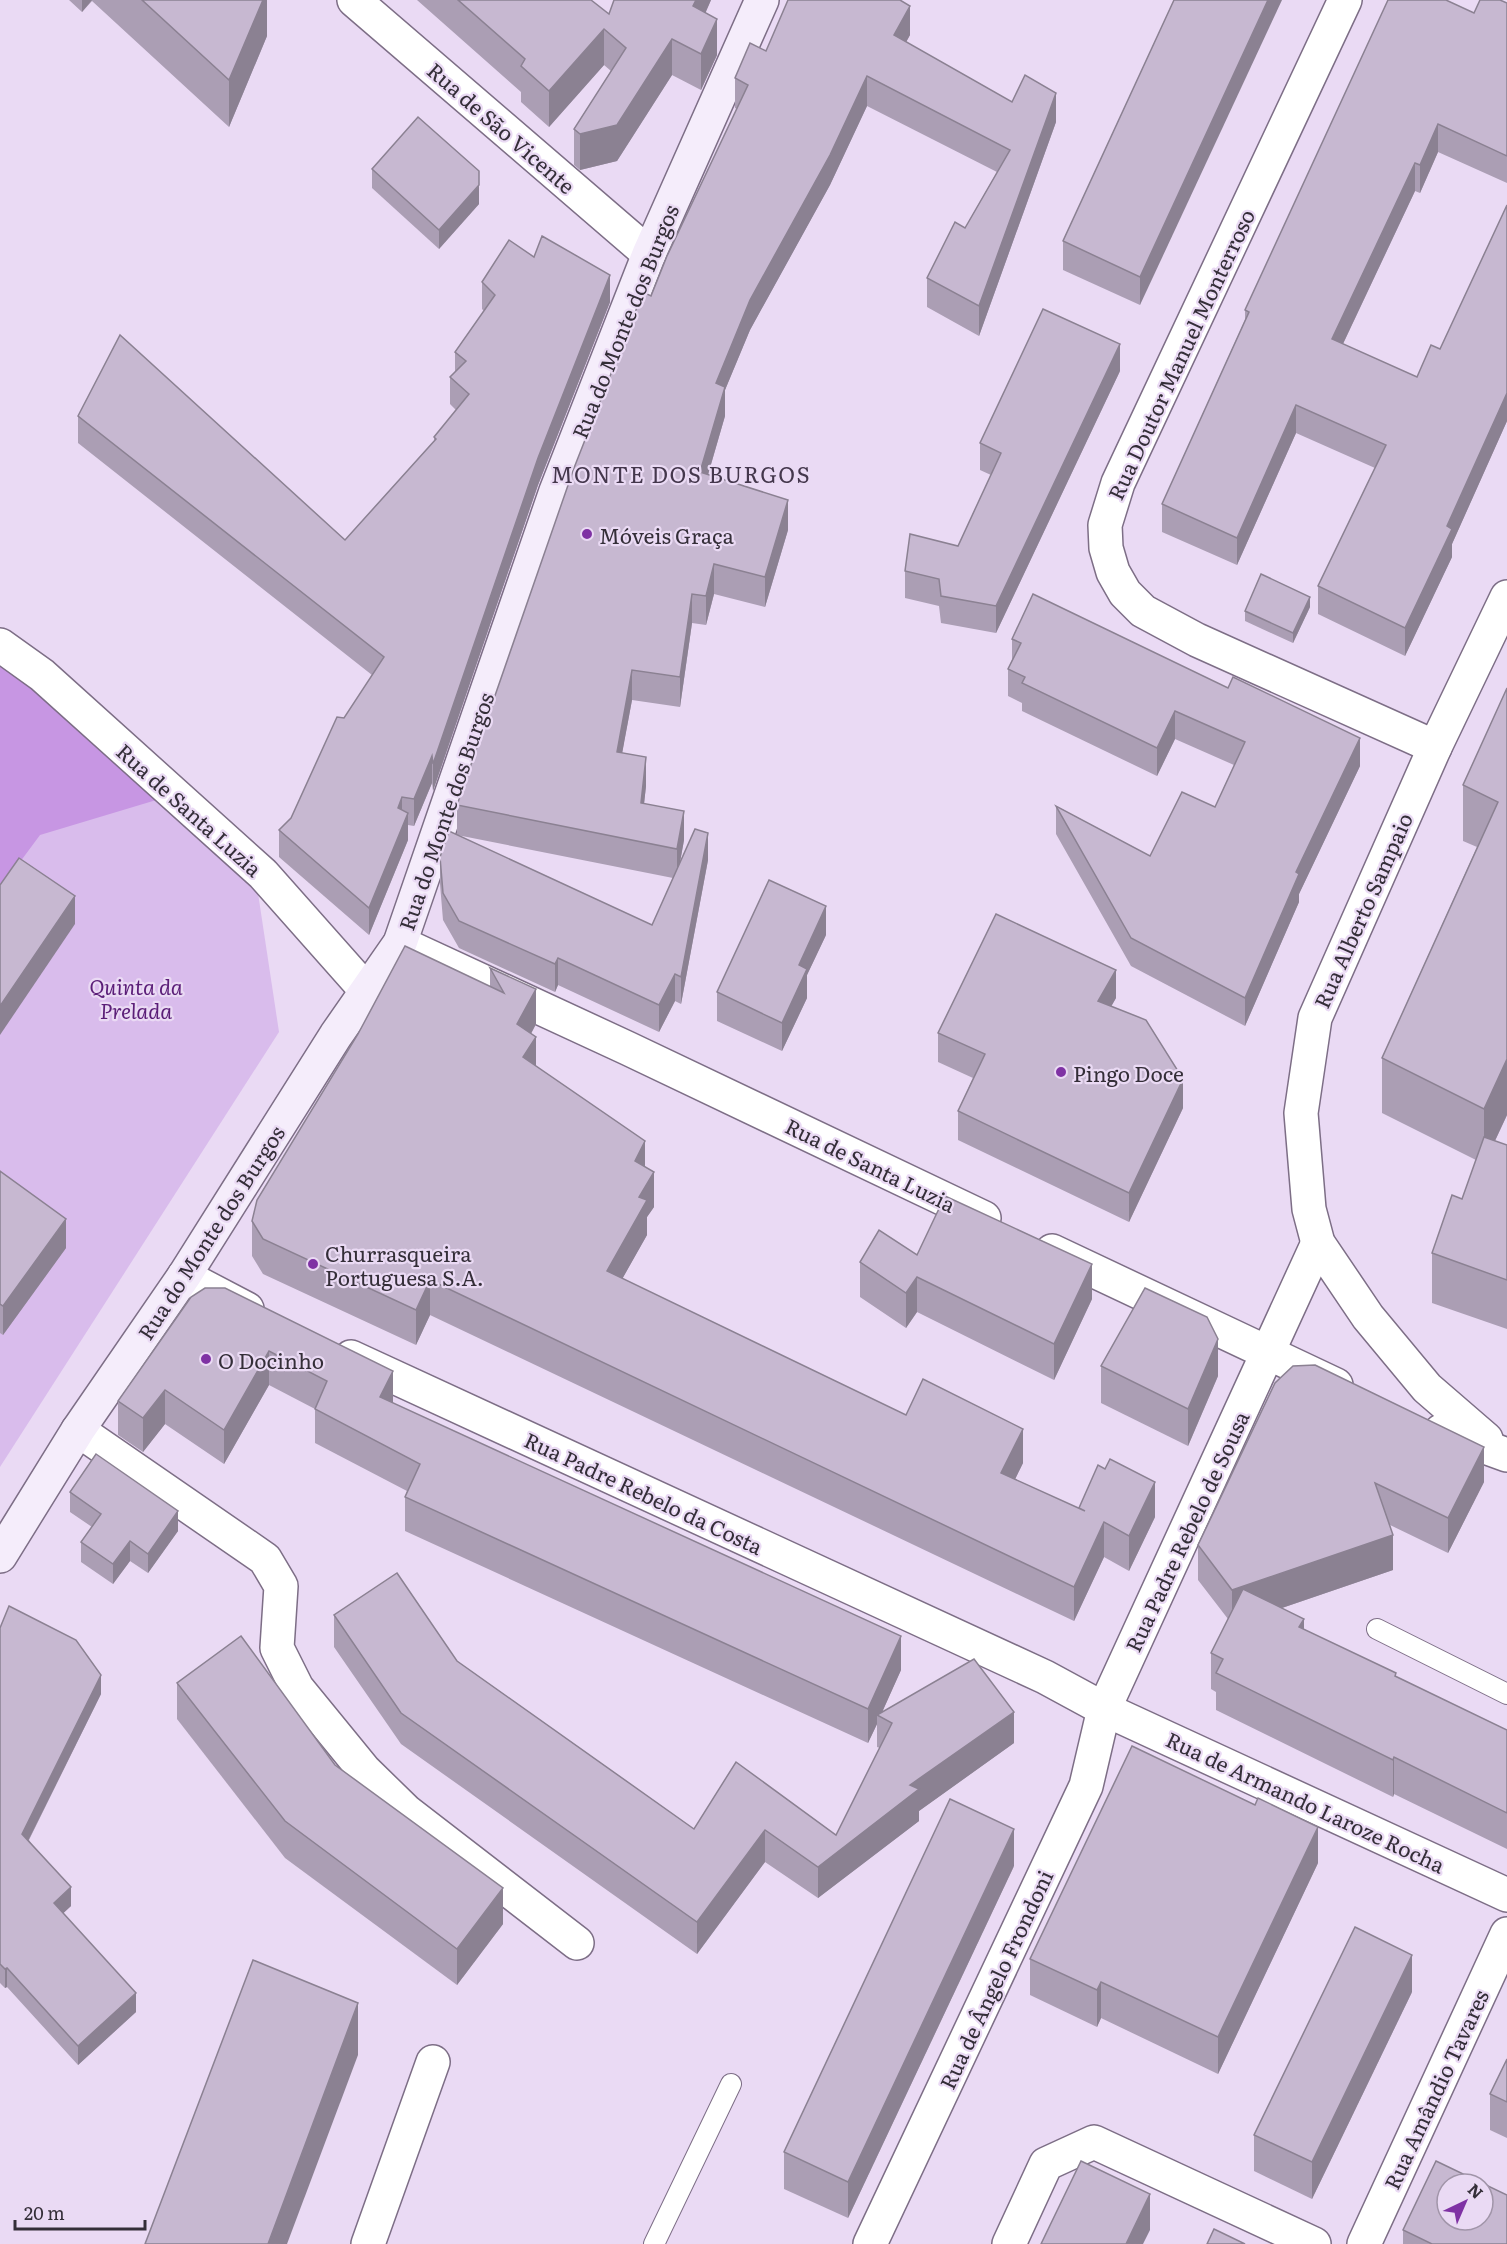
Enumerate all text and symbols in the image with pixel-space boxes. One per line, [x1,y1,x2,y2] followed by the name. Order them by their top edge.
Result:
[421,54,583,200] street label: Rua de São Vicente
[563,199,685,443] street label: Rua do Monte dos Burgos
[1099,204,1261,504] street label: Rua Doutor Manuel Monterroso
[551,457,811,490] district label: MONTE DOS BURGOS
[599,519,735,550] place label: Móveis Graça
[580,527,594,541] marker: Móveis Graça
[390,688,500,934] street label: Rua do Monte dos Burgos
[110,735,270,883] street label: Rua de Santa Luzia
[1305,807,1419,1013] street label: Rua Alberto Sampaio
[89,970,183,1025] park label: Quinta da Prelada
[1073,1057,1184,1088] place label: Pingo Doce
[1054,1065,1068,1079] marker: Pingo Doce
[781,1109,962,1219] street label: Rua de Santa Luzia
[129,1119,291,1345] street label: Rua do Monte dos Burgos
[325,1237,484,1292] place label: Churrasqueira Portuguesa S.A.
[306,1257,320,1271] marker: Churrasqueira Portuguesa S.A.
[218,1344,324,1375] place label: O Docinho
[199,1352,213,1366] marker: O Docinho
[1116,1405,1256,1657] street label: Rua Padre Rebelo de Sousa
[520,1423,769,1561] street label: Rua Padre Rebelo da Costa
[1162,1723,1451,1880] street label: Rua de Armando Laroze Rocha
[931,1864,1059,2094] street label: Rua de Ângelo Frondoni
[1375,1984,1495,2194] street label: Rua Amândio Tavares
[1435,2172,1495,2232] north arrow
[1463,2177,1489,2204] text: N
[15,2193,146,2231] scale bar
[24,2199,65,2226] text: 20 m

